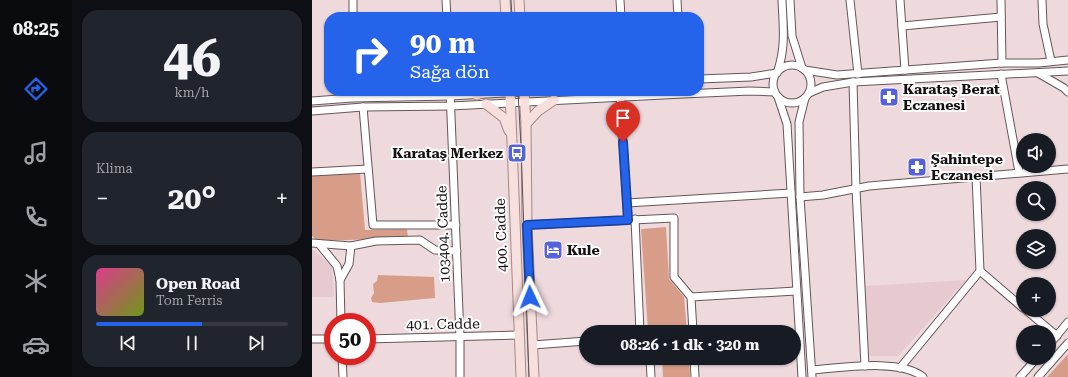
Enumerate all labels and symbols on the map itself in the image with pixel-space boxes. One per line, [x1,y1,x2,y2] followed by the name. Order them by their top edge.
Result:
[903,81,1000,113] place label: Karataş Berat Eczanesi
[878,86,900,108] pharmacy icon: Karataş Berat Eczanesi
[606,101,640,142] pin
[506,142,528,164] bus stop icon: Karataş Merkez
[392,145,503,161] place label: Karataş Merkez
[931,151,1003,183] place label: Şahintepe Eczanesi
[906,156,928,178] pharmacy icon: Şahintepe Eczanesi
[433,185,453,283] street label: 103404. Cadde
[492,198,510,272] street label: 400. Cadde
[542,239,564,261] hotel icon: Kule
[567,242,600,258] place label: Kule
[509,276,551,318] position arrow
[324,313,376,365] speed limit sign: 50
[406,315,480,333] street label: 401. Cadde

